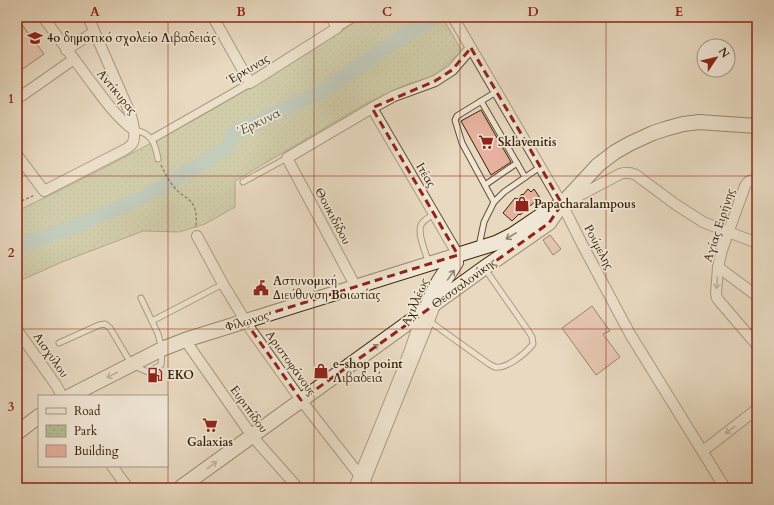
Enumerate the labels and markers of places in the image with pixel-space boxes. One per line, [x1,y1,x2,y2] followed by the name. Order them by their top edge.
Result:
[26,29,44,47] school or university icon: 4ο δημοτικό σχολείο Λιβαδειάς
[47,30,216,46] place label: 4ο δημοτικό σχολείο Λιβαδειάς
[477,133,495,151] supermarket icon: Sklavenitis
[498,134,556,150] place label: Sklavenitis
[513,195,531,213] shop icon: Papacharalampous
[534,196,636,212] place label: Papacharalampous
[273,273,381,303] place label: Αστυνομική Διεύθυνση Βοιωτίας
[252,279,270,297] public building icon: Αστυνομική Διεύθυνση Βοιωτίας
[333,356,403,386] place label: e-shop point Λιβαδειά
[312,362,330,380] shop icon: e-shop point Λιβαδειά
[146,366,164,384] fuel station icon: EKO
[167,367,194,383] place label: EKO
[201,416,219,434] supermarket icon: Galaxias
[187,434,233,450] place label: Galaxias

